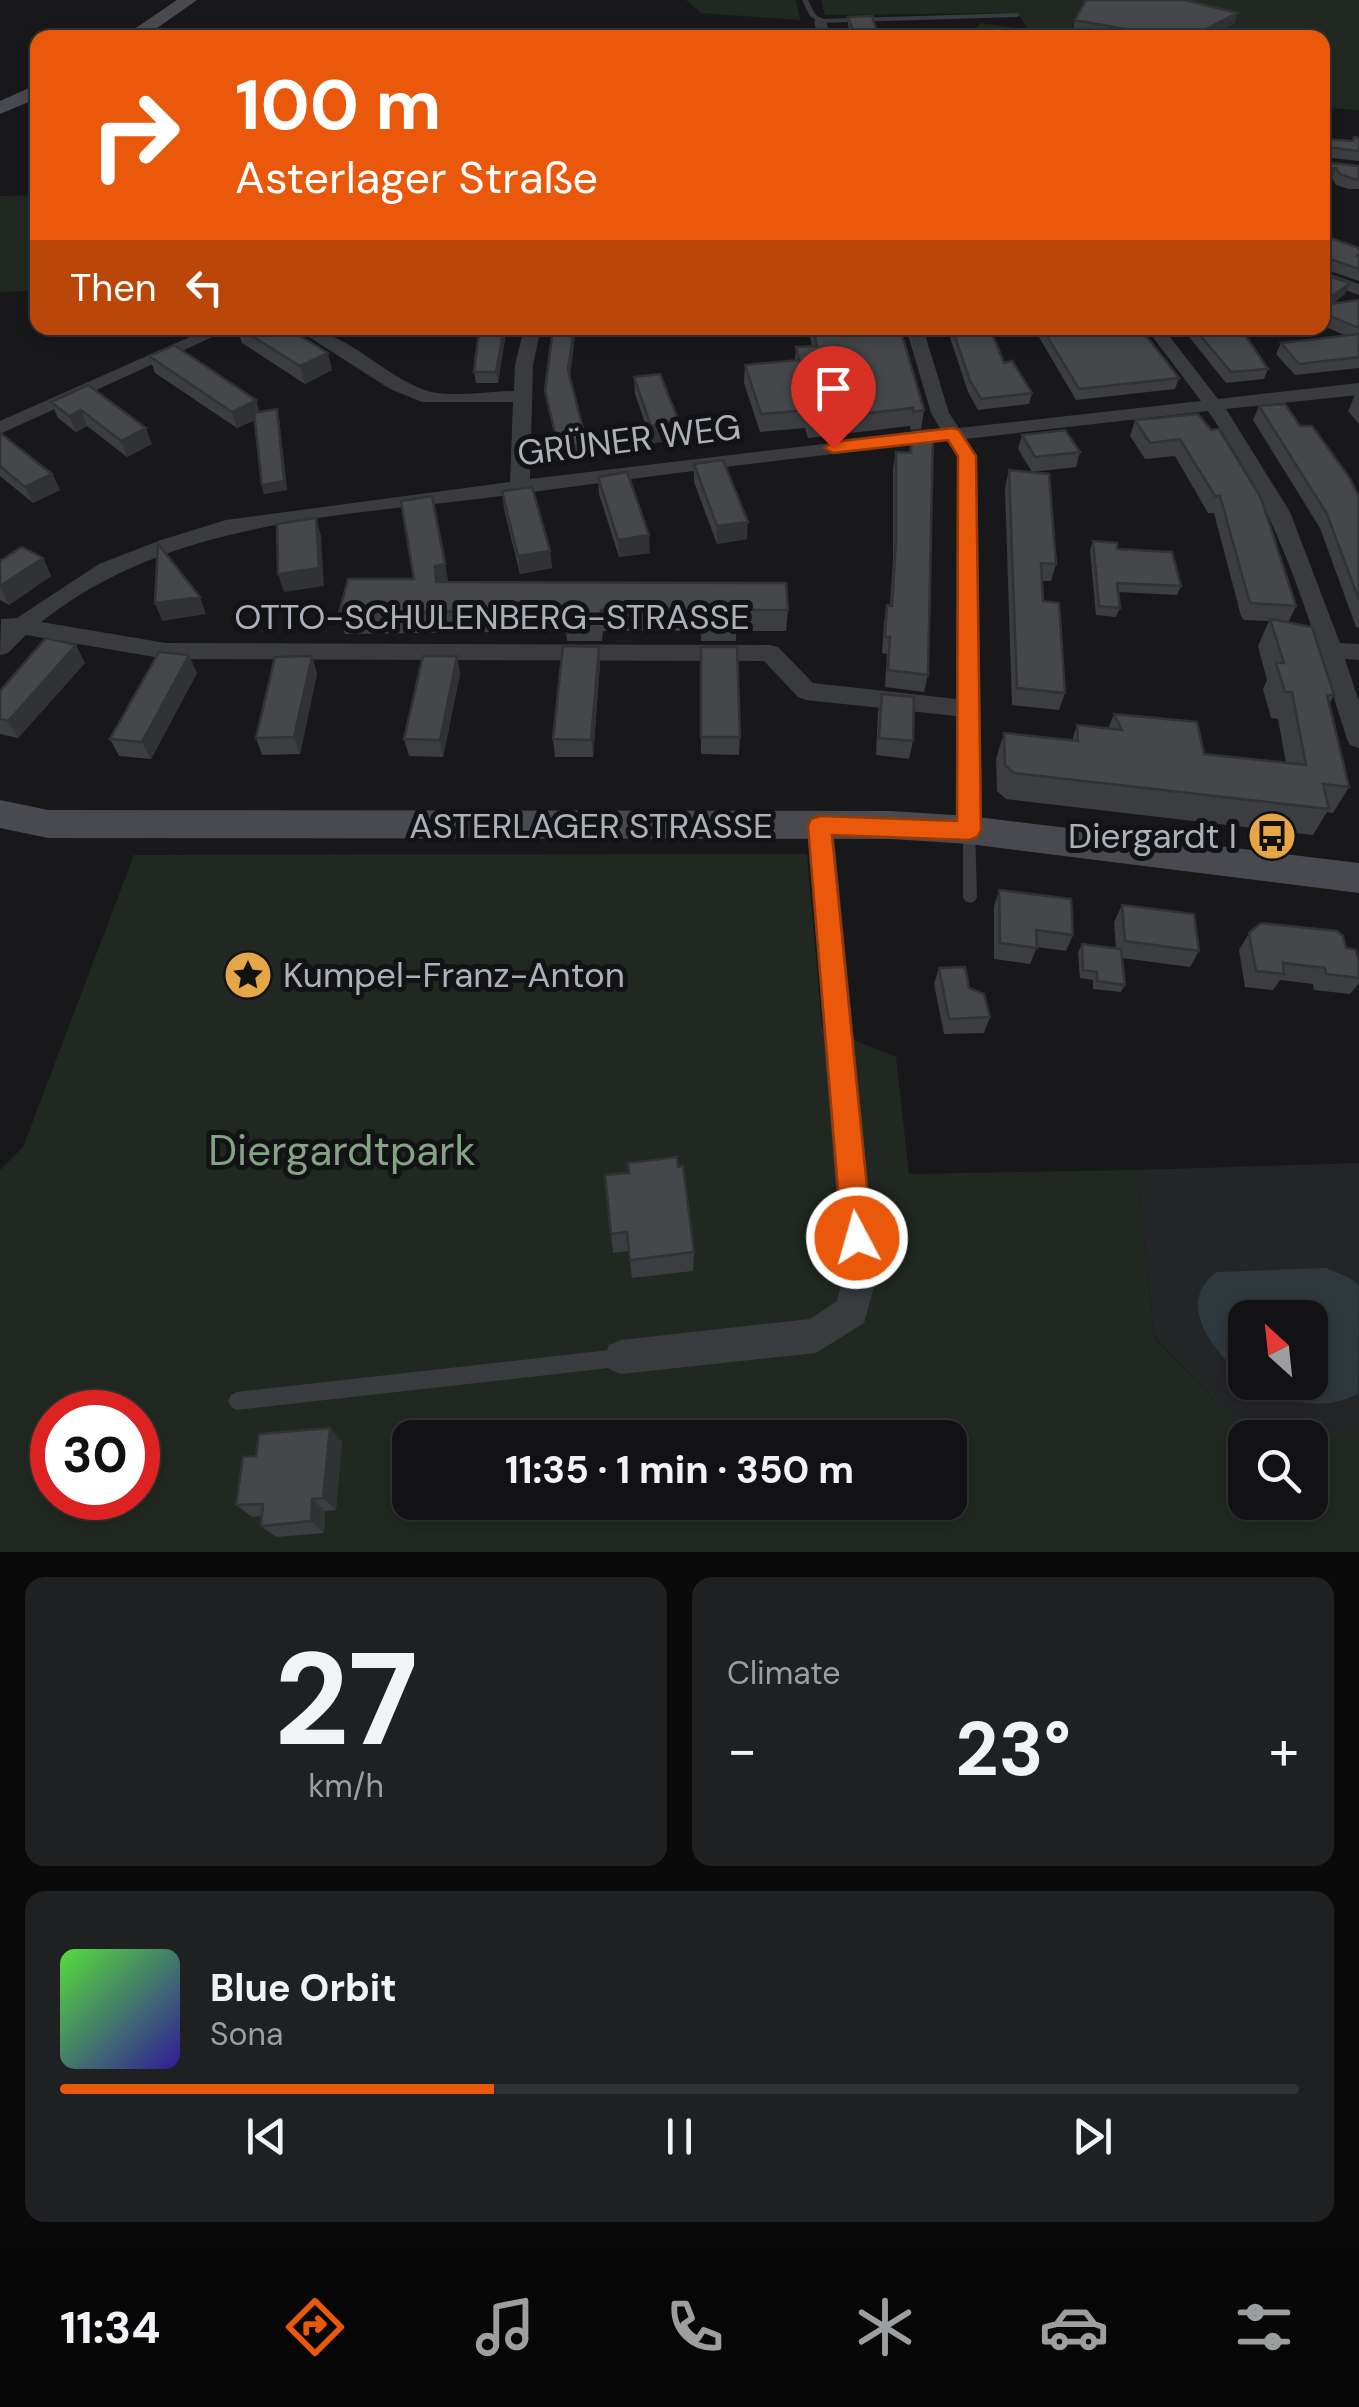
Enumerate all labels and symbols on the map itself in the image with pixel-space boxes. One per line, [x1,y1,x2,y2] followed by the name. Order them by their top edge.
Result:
[791,346,876,449] pin
[515,403,743,477] street label: GRÜNER WEG
[234,594,750,640] street label: OTTO-SCHULENBERG-STRASSE
[409,803,773,849] street label: ASTERLAGER STRASSE
[1246,810,1298,862] bus stop icon: Diergardt I
[1068,813,1237,859] place label: Diergardt I
[222,949,274,1001] place icon: Kumpel-Franz-Anton
[283,952,625,998] place label: Kumpel-Franz-Anton
[208,1123,476,1178] park label: Diergardtpark
[805,1186,909,1290] position arrow
[1228,1300,1328,1400] north arrow
[30,1390,160,1520] speed limit sign: 30

